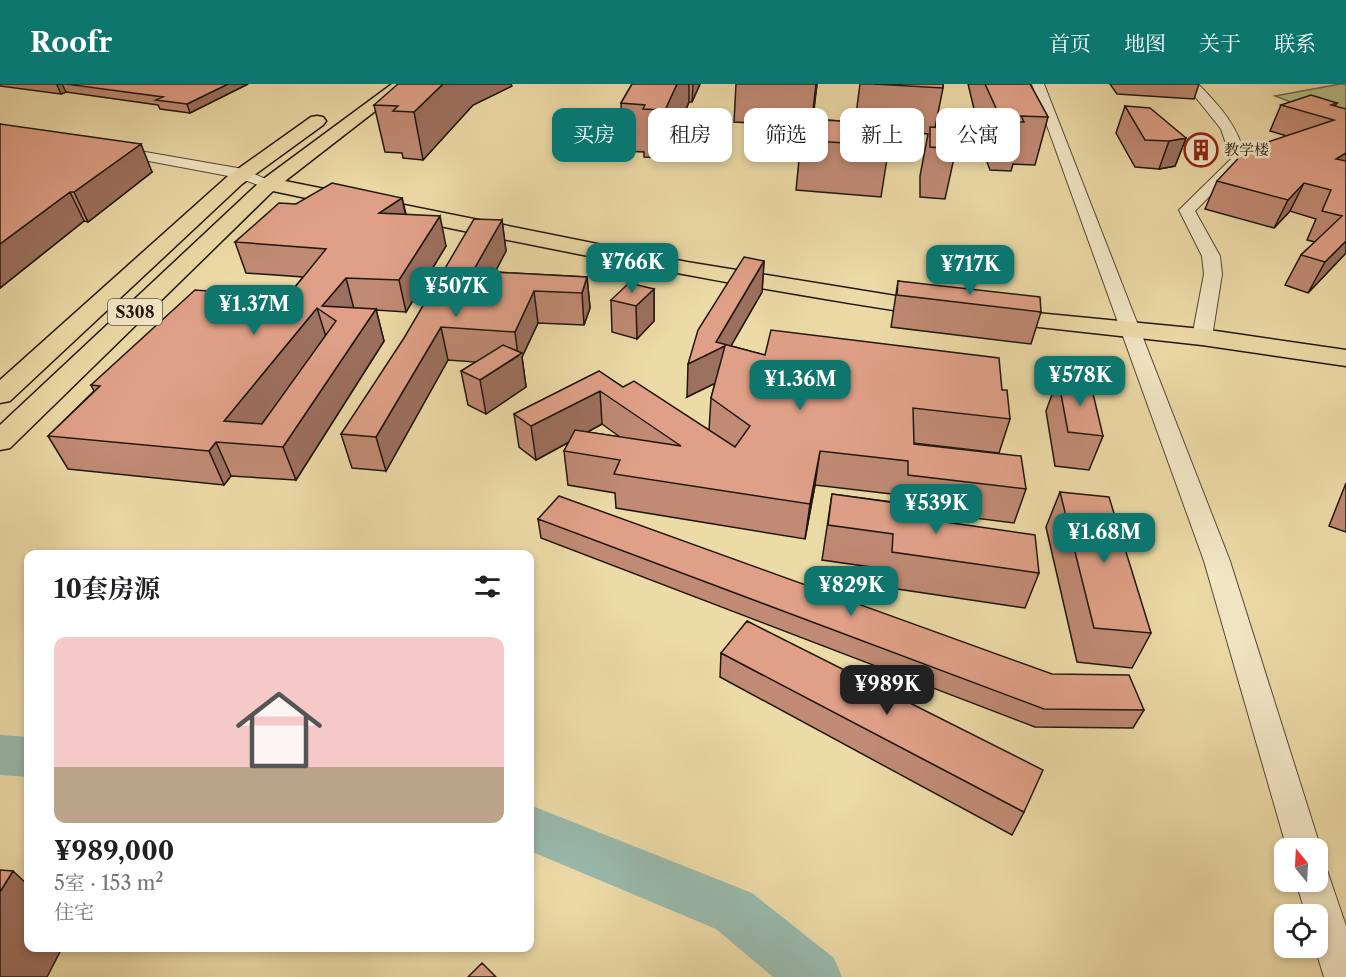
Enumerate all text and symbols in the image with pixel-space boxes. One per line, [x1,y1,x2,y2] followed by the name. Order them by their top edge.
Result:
[30,25,112,59] text: Roofr
[1049,31,1091,56] text: 首页
[1124,31,1166,56] text: 地图
[1199,31,1241,56] text: 关于
[1274,31,1316,56] text: 联系
[552,108,636,162] chip: 买房
[648,108,732,162] chip: 租房
[744,108,828,162] chip: 筛选
[840,108,924,162] chip: 新上
[936,108,1020,162] chip: 公寓
[1183,132,1219,168] building icon: 教学楼
[1224,140,1269,159] place label: 教学楼
[590,243,674,294] pin: ¥766K
[928,245,1012,296] pin: ¥717K
[600,250,664,274] text: ¥766K
[940,252,1000,276] text: ¥717K
[414,267,498,318] pin: ¥507K
[424,274,488,298] text: ¥507K
[205,285,303,336] pin: ¥1.37M
[218,292,290,316] text: ¥1.37M
[108,299,162,325] road number: S308
[1038,356,1122,407] pin: ¥578K
[751,360,849,411] pin: ¥1.36M
[1048,363,1112,387] text: ¥578K
[764,367,836,391] text: ¥1.36M
[894,484,978,535] pin: ¥539K
[904,491,968,515] text: ¥539K
[1055,513,1153,564] pin: ¥1.68M
[1067,520,1141,544] text: ¥1.68M
[809,566,893,617] pin: ¥829K
[471,570,504,603] icon: filters
[54,573,160,605] text: 10套房源
[818,573,884,597] text: ¥829K
[845,665,929,716] pin: ¥989K
[854,672,920,696] text: ¥989K
[225,676,333,784] icon: home
[54,835,174,867] text: ¥989,000
[1274,838,1328,892] north arrow
[1274,838,1328,958] map controls
[54,871,164,895] text: 5室 · 153 m²
[54,900,94,924] text: 住宅
[1274,904,1328,958] button: locate

